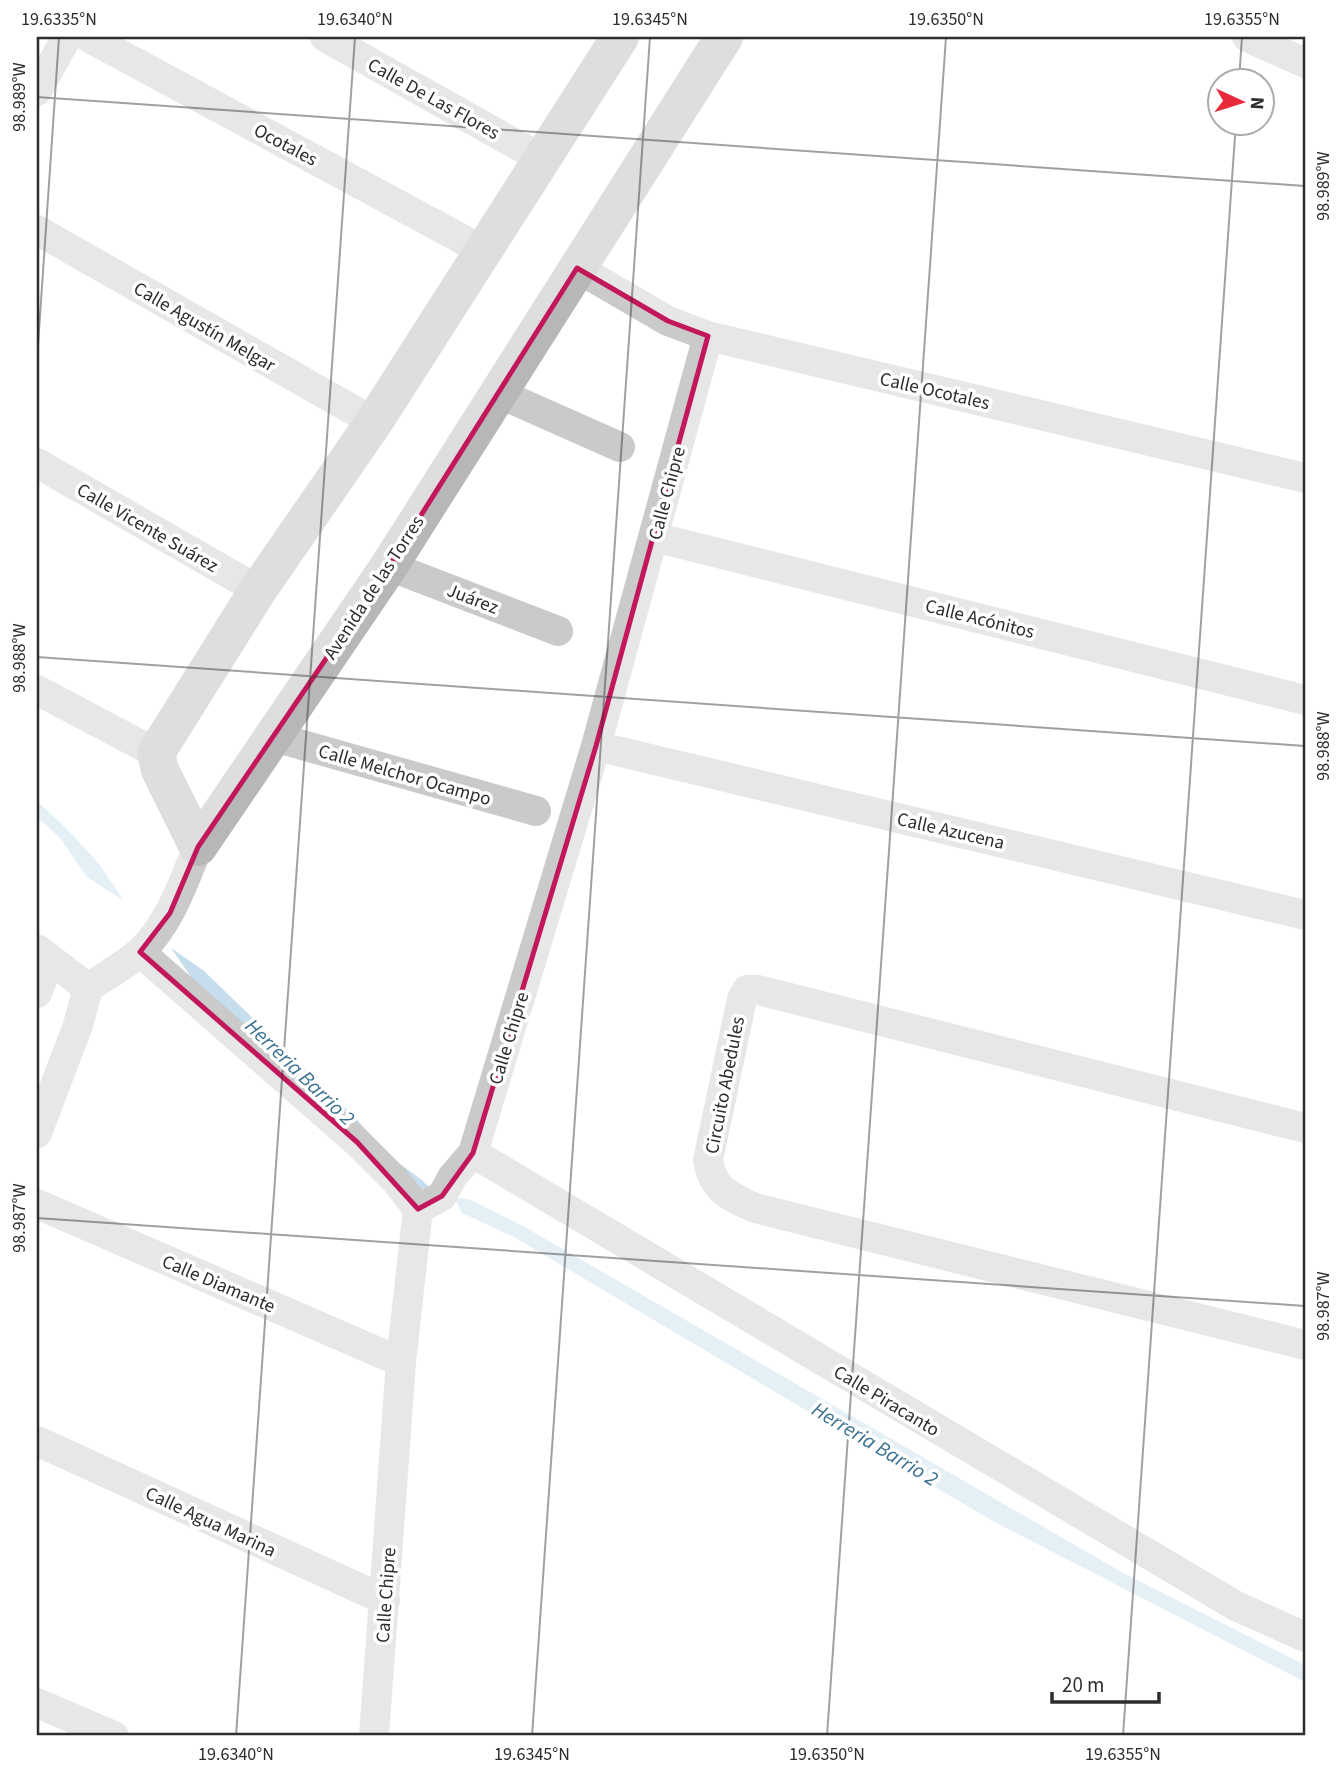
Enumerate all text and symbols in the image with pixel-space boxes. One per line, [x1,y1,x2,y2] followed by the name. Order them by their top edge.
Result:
[21,7,97,32] text: 19.6335°N
[317,7,393,32] text: 19.6340°N
[612,7,688,32] text: 19.6345°N
[908,7,984,32] text: 19.6350°N
[1204,7,1280,32] text: 19.6355°N
[362,52,504,147] street label: Calle De Las Flores
[7,62,32,132] text: 98.989°W
[1206,66,1276,136] north arrow
[1243,96,1270,110] text: N
[249,117,322,173] street label: Ocotales
[1311,151,1336,221] text: 98.989°W
[128,276,281,379] street label: Calle Agustín Melgar
[877,366,992,417] street label: Calle Ocotales
[642,444,693,543] street label: Calle Chipre
[72,477,223,580] street label: Calle Vicente Suárez
[317,510,431,665] street label: Avenida de las Torres
[443,577,502,621] street label: Juárez
[922,593,1037,646] street label: Calle Acónitos
[7,623,32,693] text: 98.988°W
[1311,711,1336,781] text: 98.988°W
[315,738,494,813] street label: Calle Melchor Ocampo
[894,806,1007,857] street label: Calle Azucena
[483,989,536,1088] street label: Calle Chipre
[238,1012,362,1132] water label: Herreria Barrio 2
[699,1014,752,1156] street label: Circuito Abedules
[7,1183,32,1253] text: 98.987°W
[158,1248,279,1320] street label: Calle Diamante
[1311,1271,1336,1341] text: 98.987°W
[828,1359,944,1444] street label: Calle Piracanto
[806,1394,944,1494] water label: Herreria Barrio 2
[141,1480,280,1565] street label: Calle Agua Marina
[370,1546,403,1644] street label: Calle Chipre
[1052,1661,1158,1705] scale bar
[1062,1670,1104,1700] text: 20 m
[198,1742,274,1767] text: 19.6340°N
[494,1742,570,1767] text: 19.6345°N
[789,1742,865,1767] text: 19.6350°N
[1085,1742,1161,1767] text: 19.6355°N

